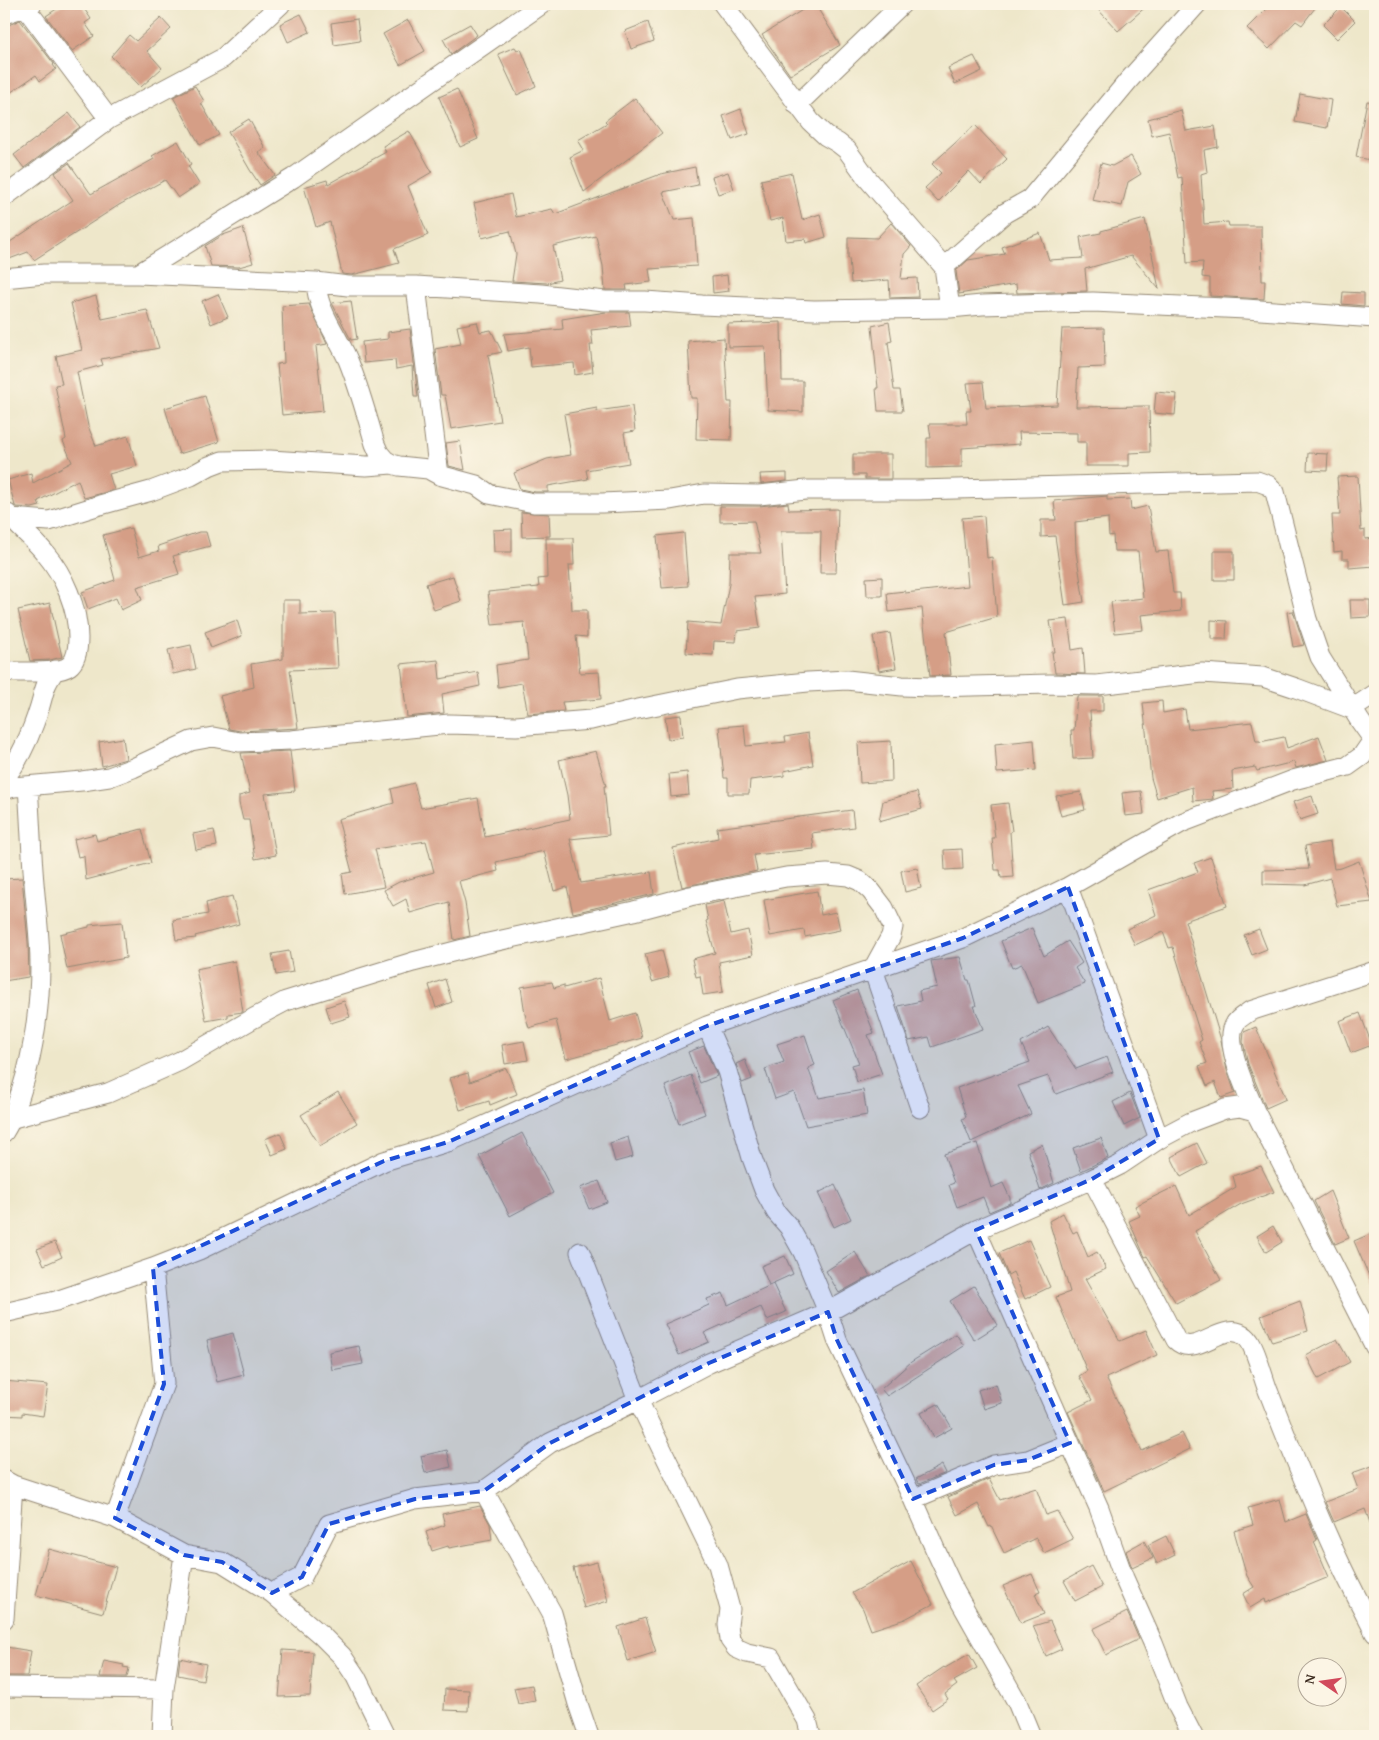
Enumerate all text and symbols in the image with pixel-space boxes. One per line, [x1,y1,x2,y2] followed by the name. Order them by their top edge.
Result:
[1296,1658,1346,1708] north arrow
[1299,1672,1320,1686] text: N

